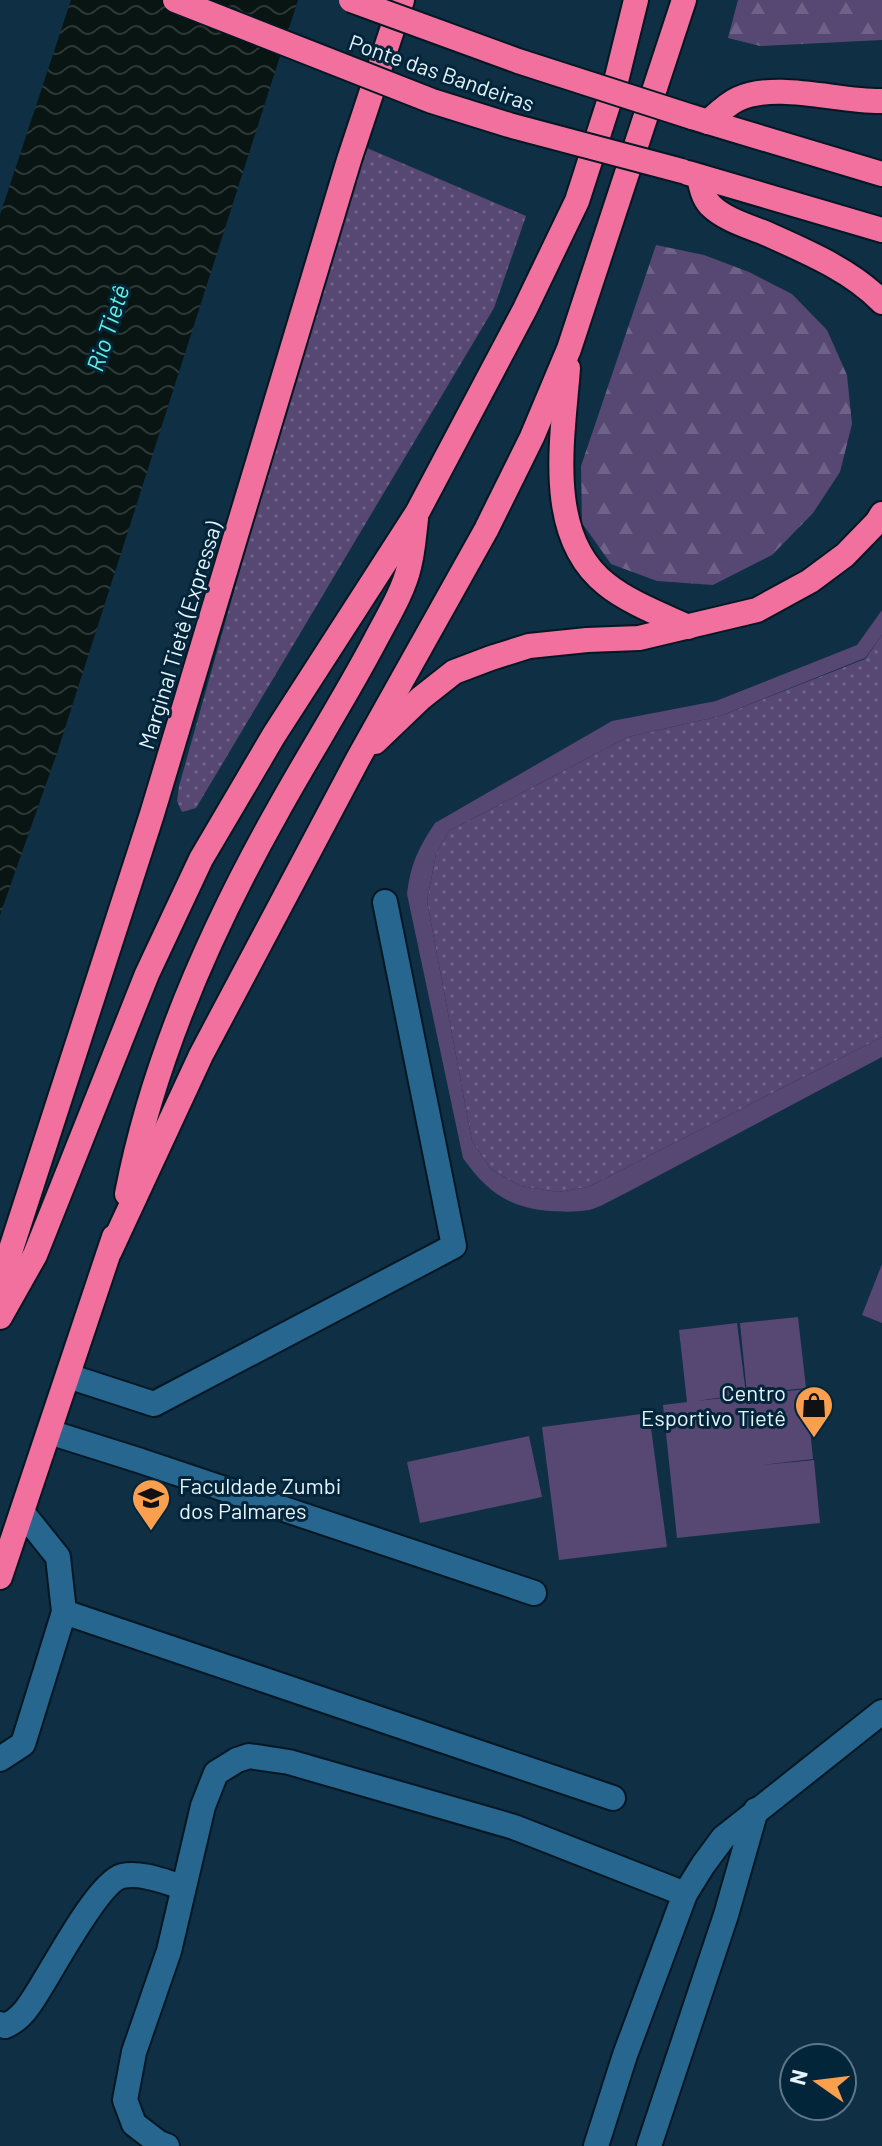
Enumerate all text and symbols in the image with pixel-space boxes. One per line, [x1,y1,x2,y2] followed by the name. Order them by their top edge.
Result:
[346,28,538,116] street label: Ponte das Bandeiras
[79,281,135,375] water label: Rio Tietê
[132,518,226,752] street label: Marginal Tietê (Expressa)
[641,1379,786,1430] place label: Centro Esportivo Tietê
[793,1384,835,1439] shop icon: Centro Esportivo Tietê
[179,1472,341,1523] place label: Faculdade Zumbi dos Palmares
[130,1477,172,1532] school or university icon: Faculdade Zumbi dos Palmares
[778,2042,858,2122] north arrow
[783,2067,812,2087] text: N

